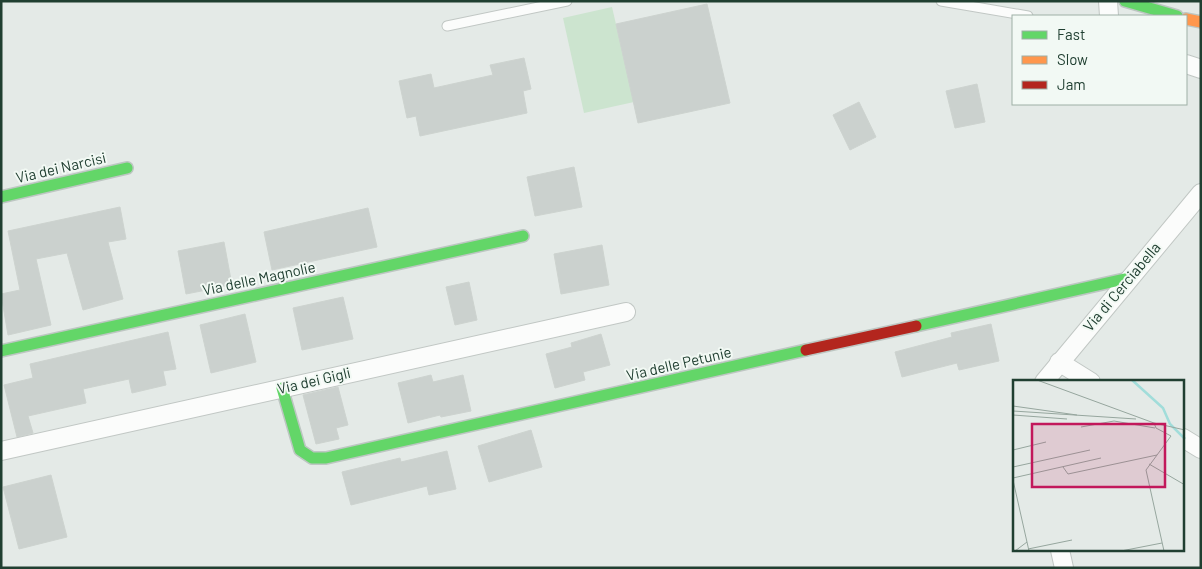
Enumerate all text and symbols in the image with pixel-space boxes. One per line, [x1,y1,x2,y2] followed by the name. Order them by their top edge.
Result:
[1012,15,1187,105] legend
[1057,25,1085,43] text: Fast
[1057,50,1088,68] text: Slow
[1057,75,1086,93] text: Jam
[14,148,108,186] street label: Via dei Narcisi
[1079,238,1164,335] street label: Via di Cerciabella
[201,257,317,299] street label: Via delle Magnolie
[624,342,733,384] street label: Via delle Petunie
[275,363,352,397] street label: Via dei Gigli
[1013,380,1184,552] inset map

